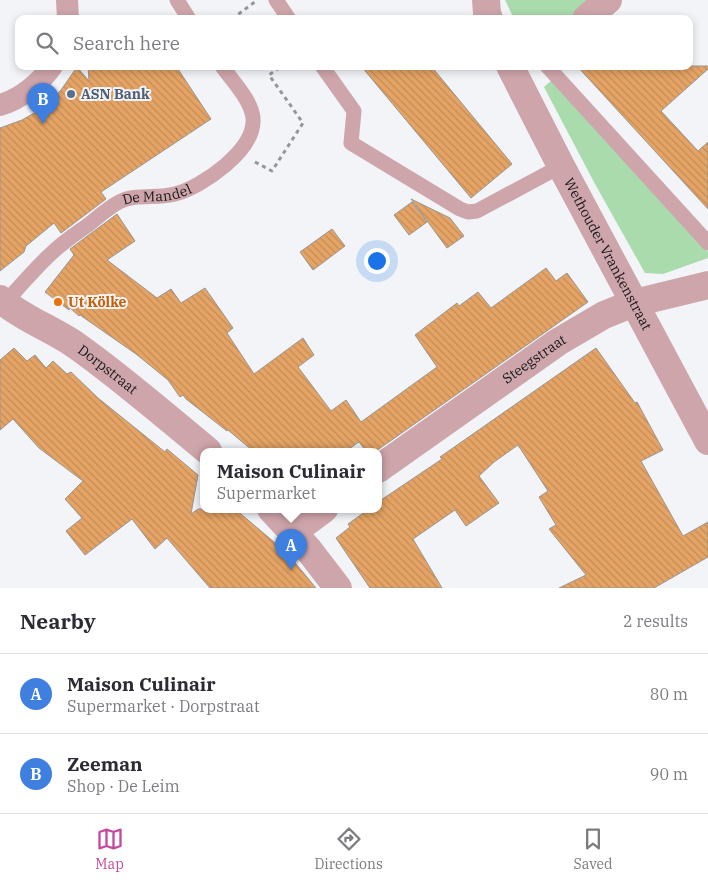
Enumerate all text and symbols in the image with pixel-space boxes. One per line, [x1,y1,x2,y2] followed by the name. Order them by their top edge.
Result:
[15,15,693,70] search box
[33,29,61,57] icon: search
[73,31,180,55] text: Search here
[27,83,59,124] pin: B
[81,85,150,103] place label: ASN Bank
[65,88,77,100] marker: ASN Bank
[560,175,656,333] street label: Wethouder Vrankenstraat
[120,180,194,209] street label: De Mandel
[364,248,390,274] your location
[68,293,127,311] place label: Ut Kölke
[52,296,64,308] marker: Ut Kölke
[499,330,569,388] street label: Steegstraat
[74,341,141,398] street label: Dorpstraat
[200,448,382,513] popup
[217,459,365,483] text: Maison Culinair
[217,483,316,503] text: Supermarket
[275,529,307,570] pin: A
[20,607,96,635] text: Nearby
[623,611,688,631] text: 2 results
[67,672,216,696] text: Maison Culinair
[30,684,42,704] text: A
[650,684,688,704] text: 80 m
[67,696,260,716] text: Supermarket · Dorpstraat
[67,752,143,776] text: Zeeman
[30,764,42,784] text: B
[650,764,688,784] text: 90 m
[67,776,180,796] text: Shop · De Leim
[95,825,124,873] tab: Map
[314,825,383,873] tab: Directions
[573,825,613,873] tab: Saved

